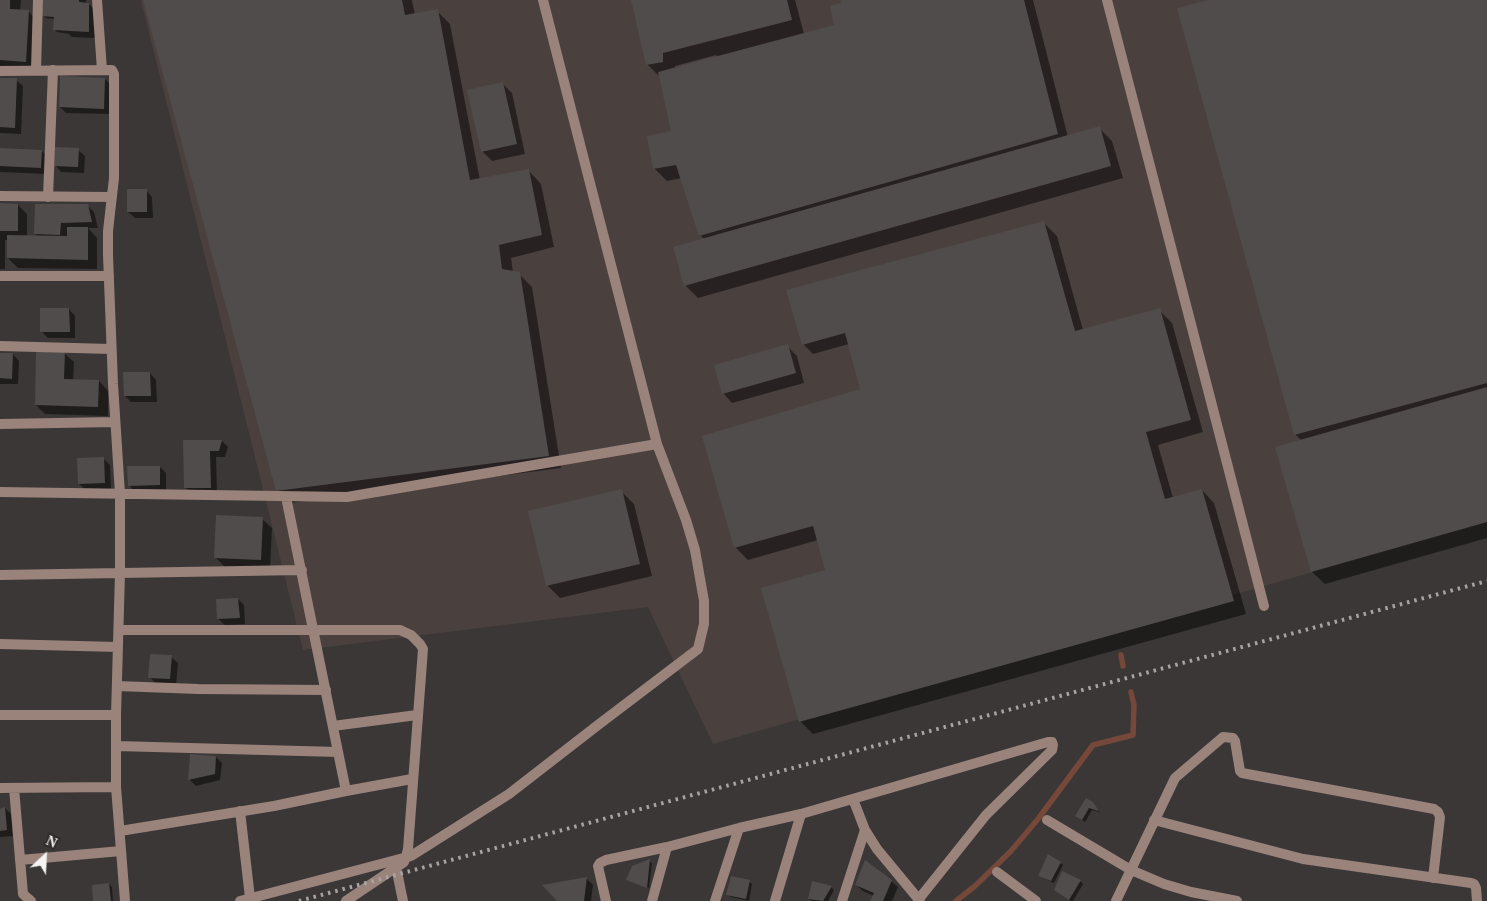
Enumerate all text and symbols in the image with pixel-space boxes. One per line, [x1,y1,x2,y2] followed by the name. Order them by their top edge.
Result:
[20,831,70,881] north arrow
[44,833,59,851] text: N

